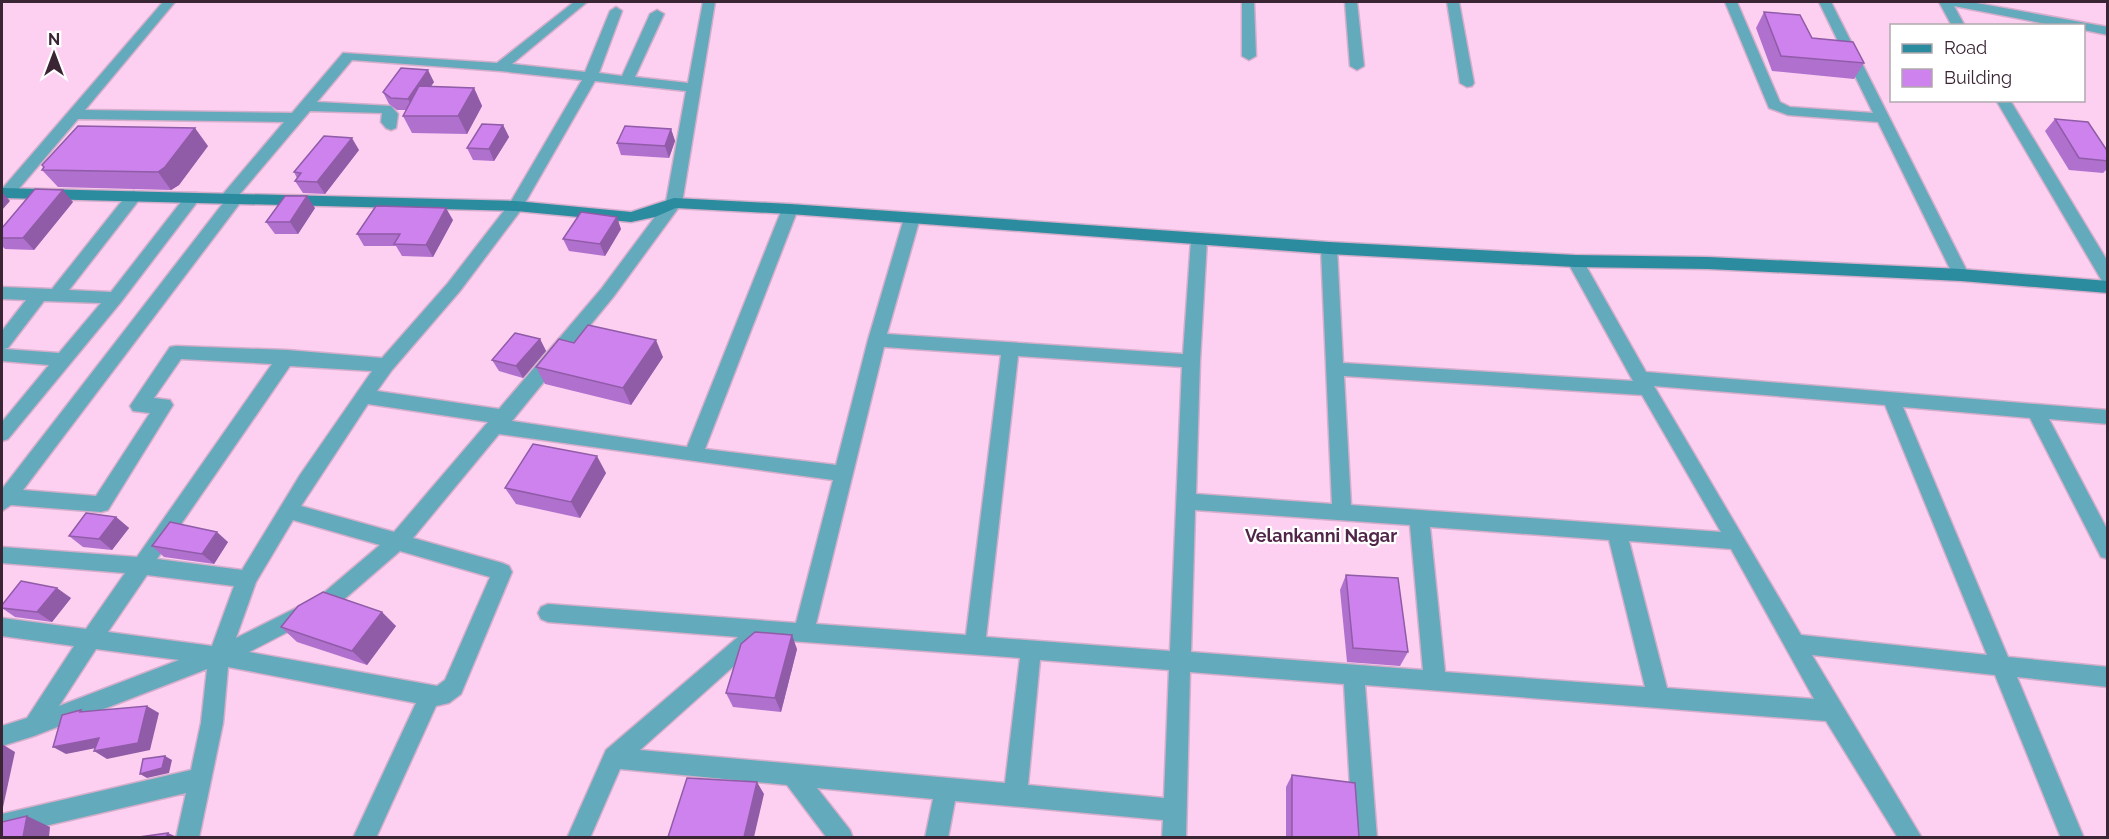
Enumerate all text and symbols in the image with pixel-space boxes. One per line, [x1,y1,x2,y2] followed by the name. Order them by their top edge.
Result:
[24,24,84,84] north arrow
[1890,24,2085,102] legend
[48,30,60,49] text: N
[1944,37,1987,58] text: Road
[1944,67,2012,88] text: Building
[1245,525,1397,546] district label: Velankanni Nagar

